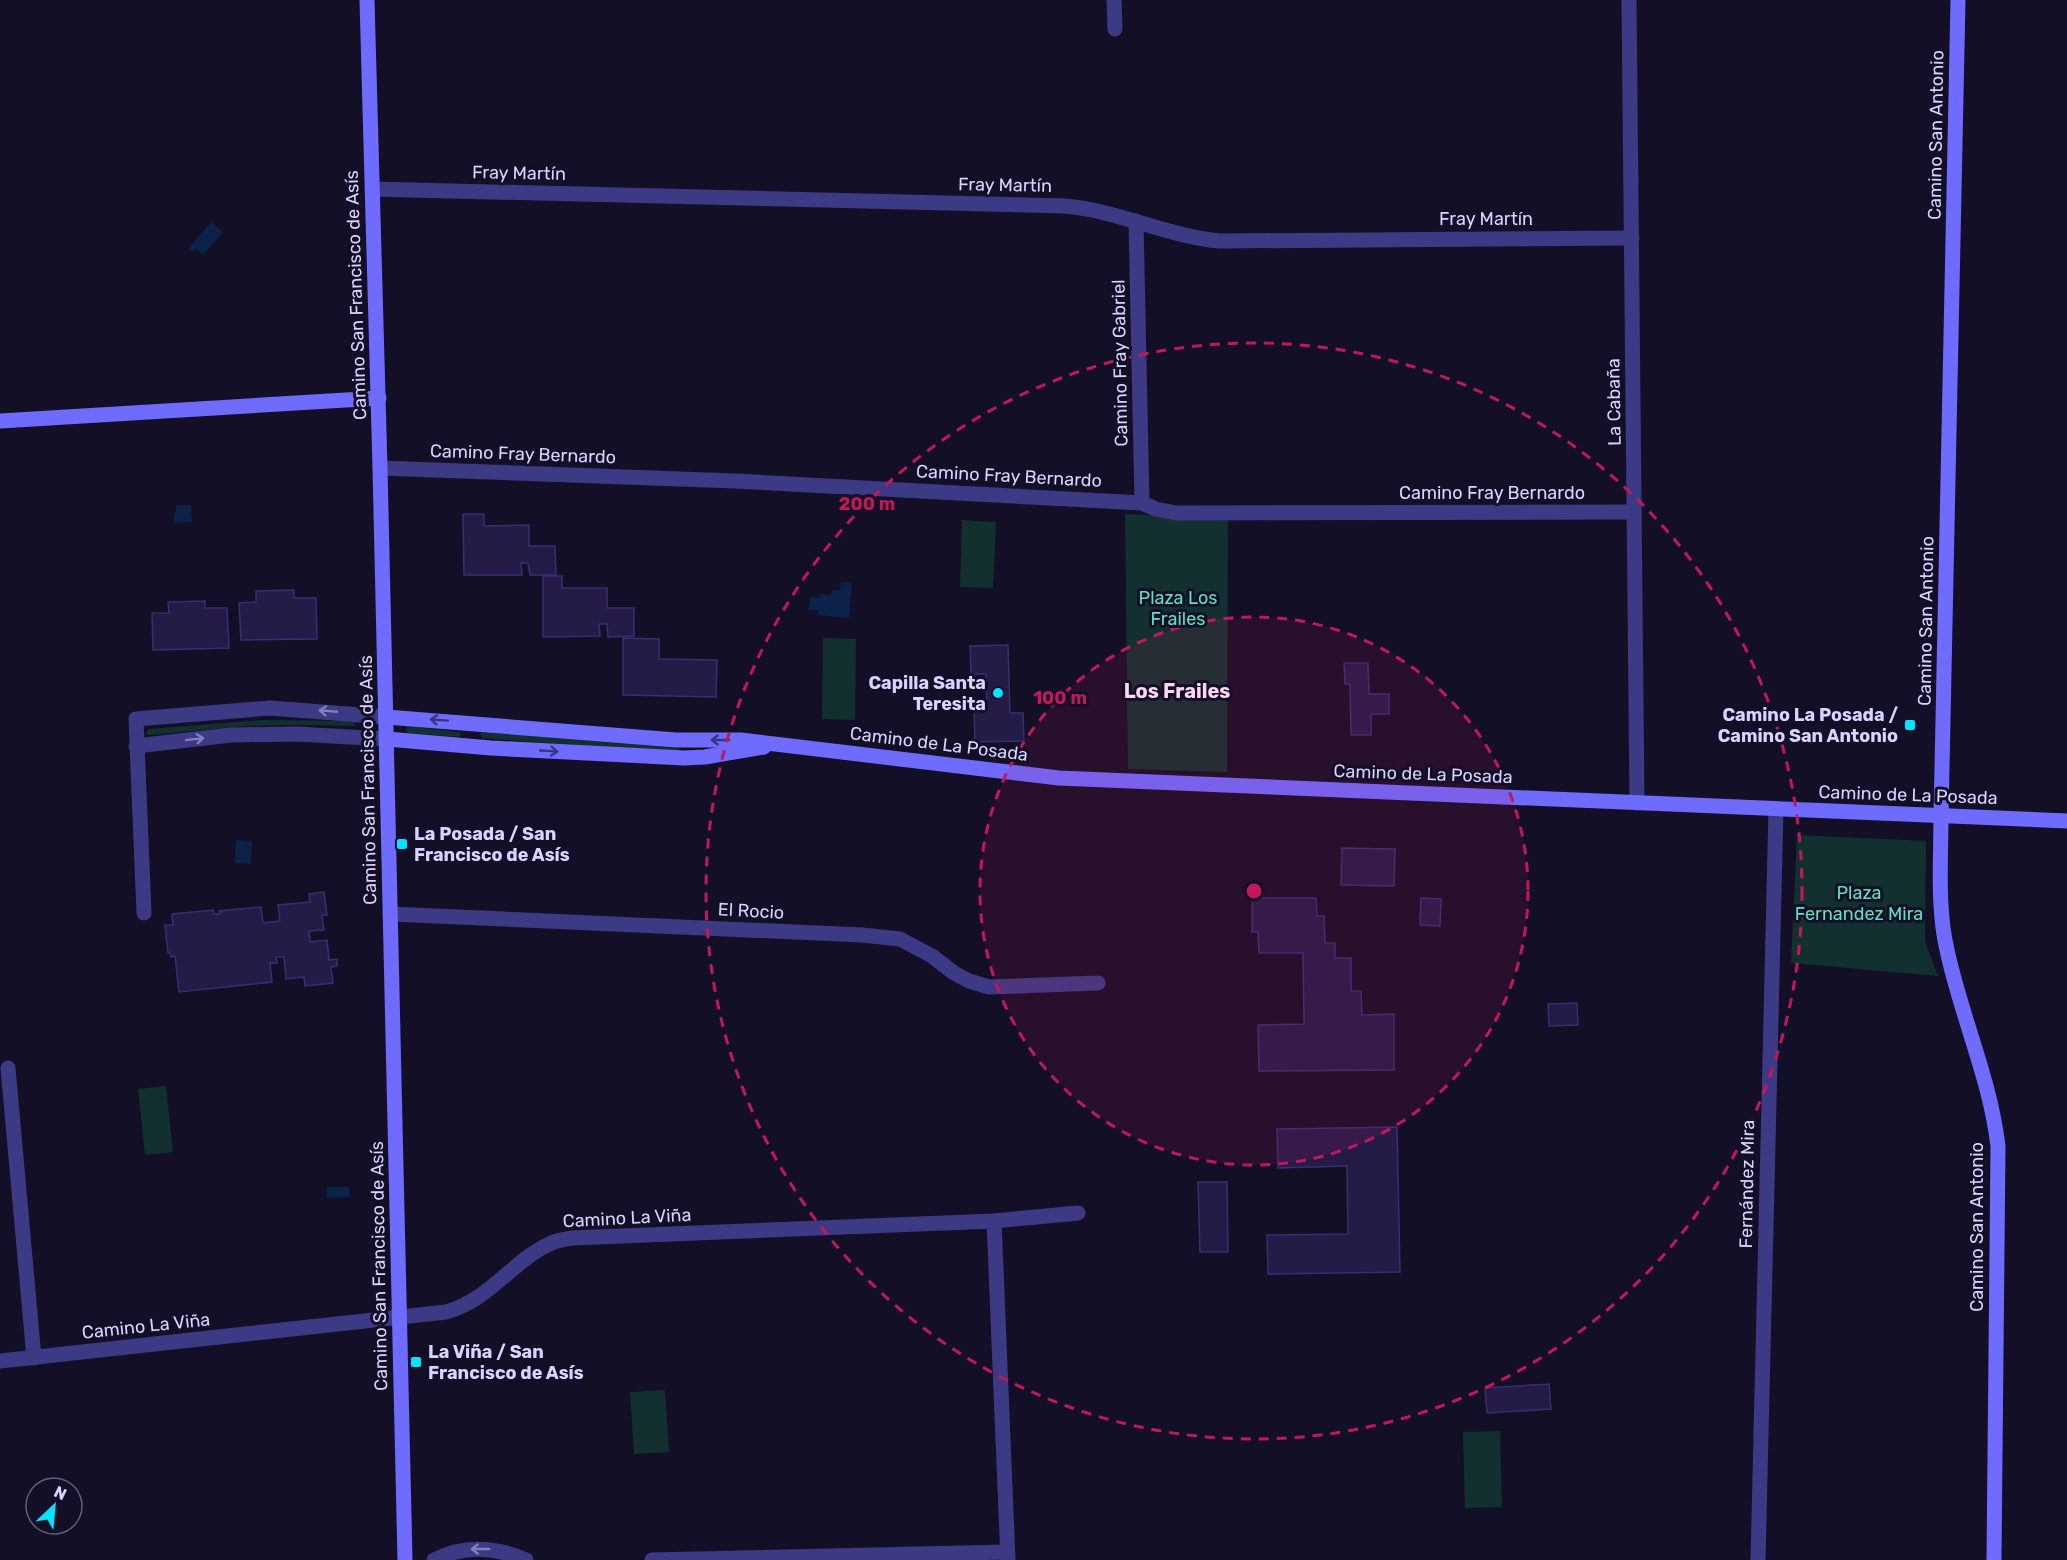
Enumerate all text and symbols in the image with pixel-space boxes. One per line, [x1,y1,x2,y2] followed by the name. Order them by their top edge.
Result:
[1924,50,1948,220] street label: Camino San Antonio
[472,161,566,185] street label: Fray Martín
[341,170,371,420] street label: Camino San Francisco de Asís
[958,173,1052,197] street label: Fray Martín
[1439,208,1533,230] street label: Fray Martín
[1108,279,1132,447] street label: Camino Fray Gabriel
[1602,358,1626,446] street label: La Cabaña
[430,440,616,468] street label: Camino Fray Bernardo
[916,460,1102,492] street label: Camino Fray Bernardo
[1399,482,1585,504] street label: Camino Fray Bernardo
[839,493,895,515] text: 200 m
[1914,536,1938,706] street label: Camino San Antonio
[1139,587,1217,630] park label: Plaza Los Frailes
[355,655,381,905] street label: Camino San Francisco de Asís
[868,672,986,715] place label: Capilla Santa Teresita
[1124,679,1230,703] district label: Los Frailes
[991,686,1005,700] marker: Capilla Santa Teresita
[1033,687,1087,709] text: 100 m
[1718,704,1898,747] place label: Camino La Posada / Camino San Antonio
[318,705,338,716] one-way arrow
[430,714,450,725] one-way arrow
[1903,718,1917,732] marker: Camino La Posada / Camino San Antonio
[849,722,1029,766] street label: Camino de La Posada
[184,733,204,744] one-way arrow
[711,734,731,746] one-way arrow
[539,746,559,757] one-way arrow
[1333,760,1513,788] street label: Camino de La Posada
[1818,781,1998,809] street label: Camino de La Posada
[414,823,570,866] place label: La Posada / San Francisco de Asís
[395,837,409,851] marker: La Posada / San Francisco de Asís
[1244,881,1264,901] centre of rings
[1795,882,1923,925] park label: Plaza Fernandez Mira
[717,898,785,924] street label: El Rocio
[1735,1120,1759,1248] street label: Fernández Mira
[366,1141,392,1391] street label: Camino San Francisco de Asís
[1966,1142,1988,1312] street label: Camino San Antonio
[562,1204,692,1232] street label: Camino La Viña
[81,1308,211,1344] street label: Camino La Viña
[428,1341,584,1384] place label: La Viña / San Francisco de Asís
[409,1355,423,1369] marker: La Viña / San Francisco de Asís
[24,1476,84,1536] north arrow
[51,1482,70,1504] text: N
[470,1543,490,1555] one-way arrow

